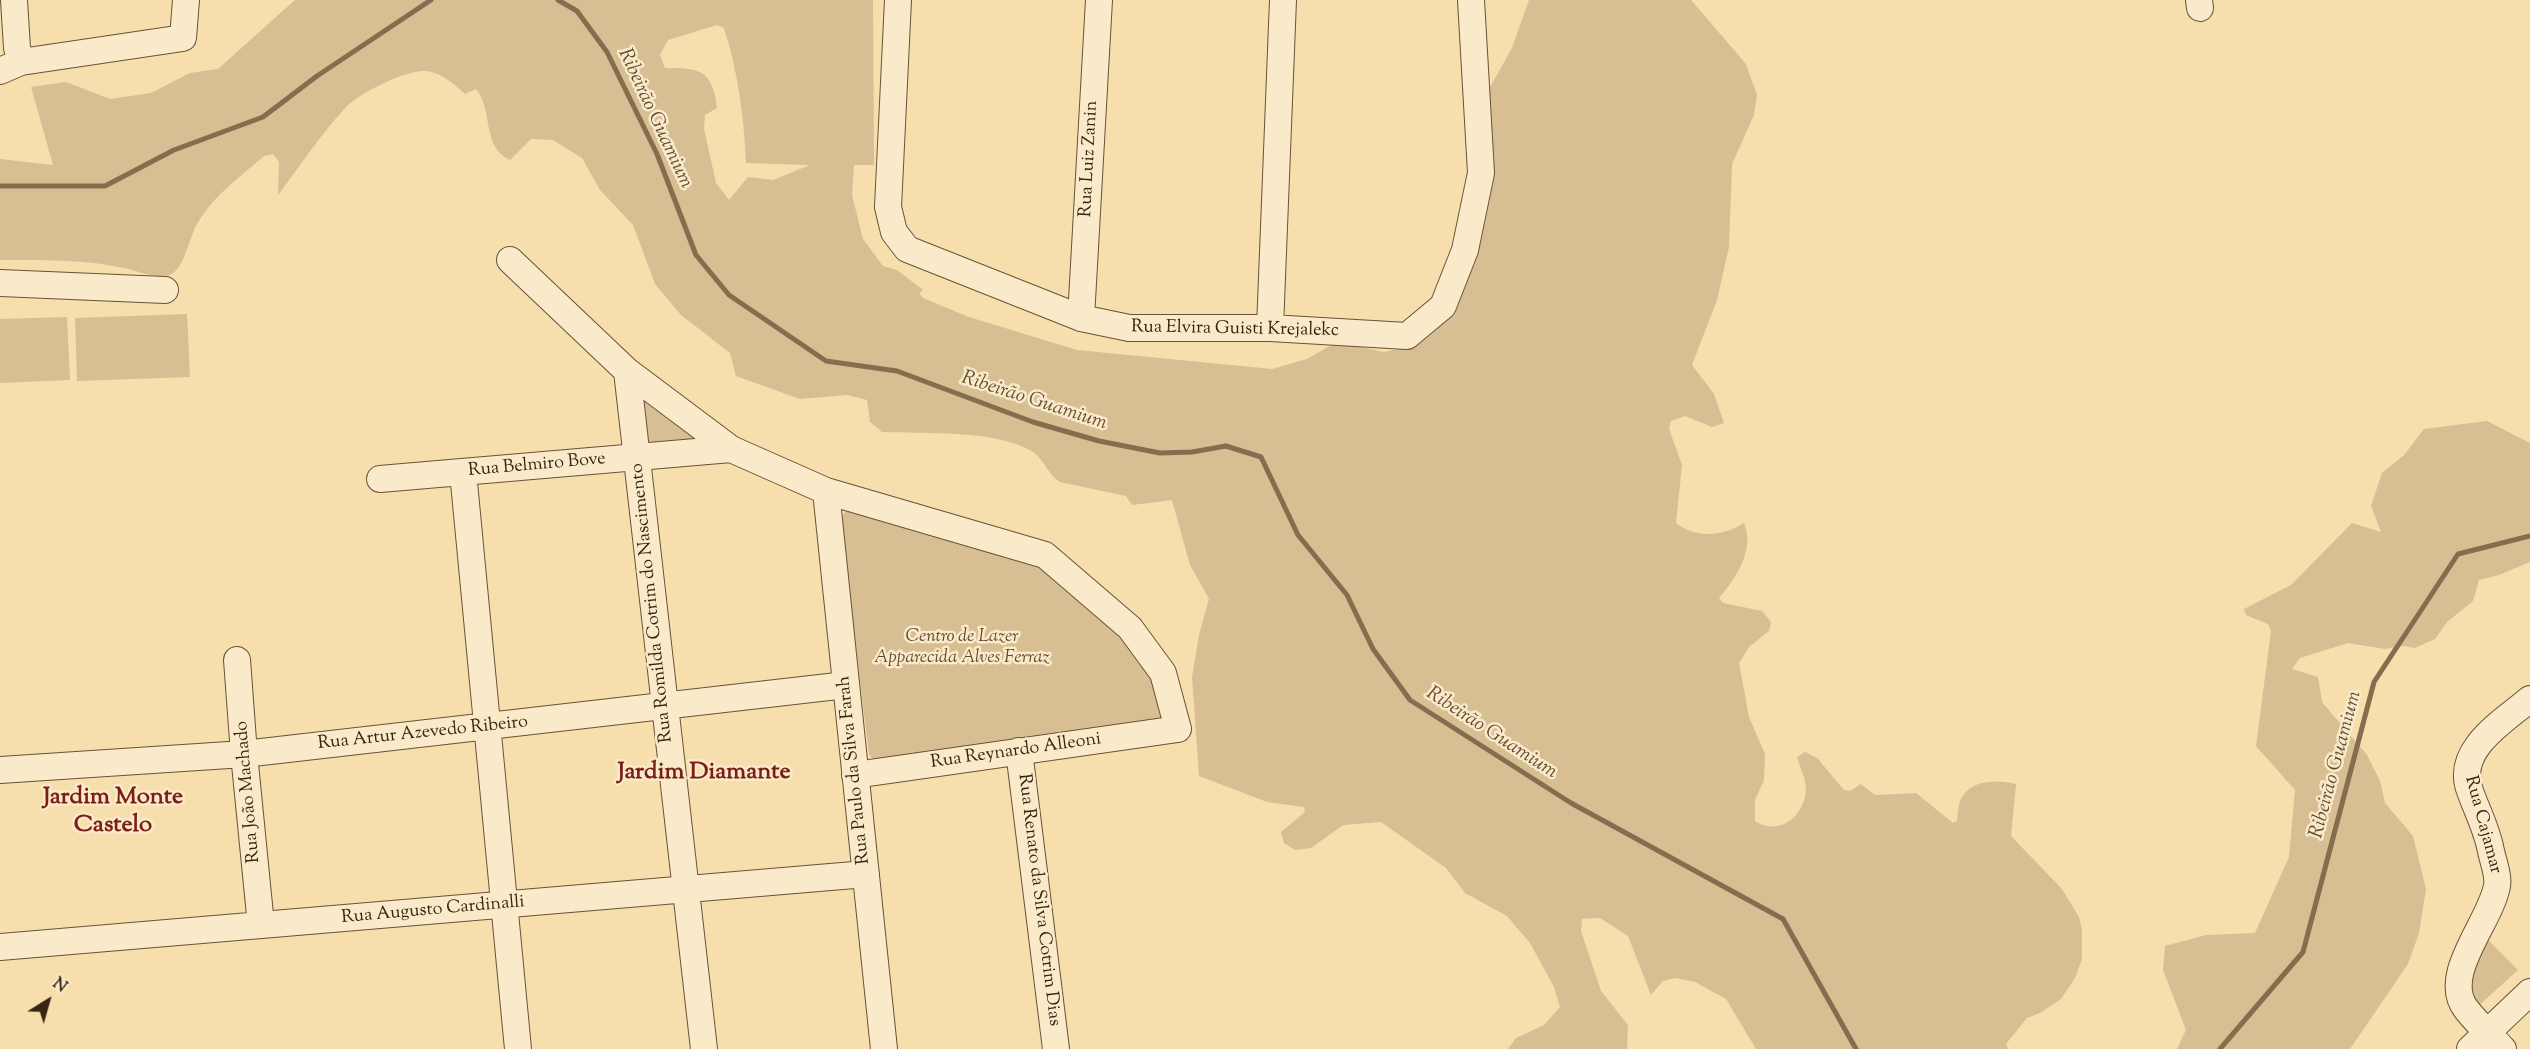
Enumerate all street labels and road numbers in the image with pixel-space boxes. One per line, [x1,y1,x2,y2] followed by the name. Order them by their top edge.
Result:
[1076,100,1104,218] street label: Rua Luiz Zanin
[1131,317,1339,343] street label: Rua Elvira Guisti Krejalekc
[467,449,607,483] street label: Rua Belmiro Bove
[628,462,678,744] street label: Rua Romilda Cotrim do Nascimento
[834,675,876,865] street label: Rua Paulo da Silva Farah
[317,712,529,756] street label: Rua Artur Azevedo Ribeiro
[232,720,266,864] street label: Rua João Machado
[929,729,1103,775] street label: Rua Reynardo Alleoni
[1012,773,1064,1027] street label: Rua Renato da Silva Cotrim Dias
[2459,774,2505,876] street label: Rua Cajamar
[341,892,525,930] street label: Rua Augusto Cardinalli

